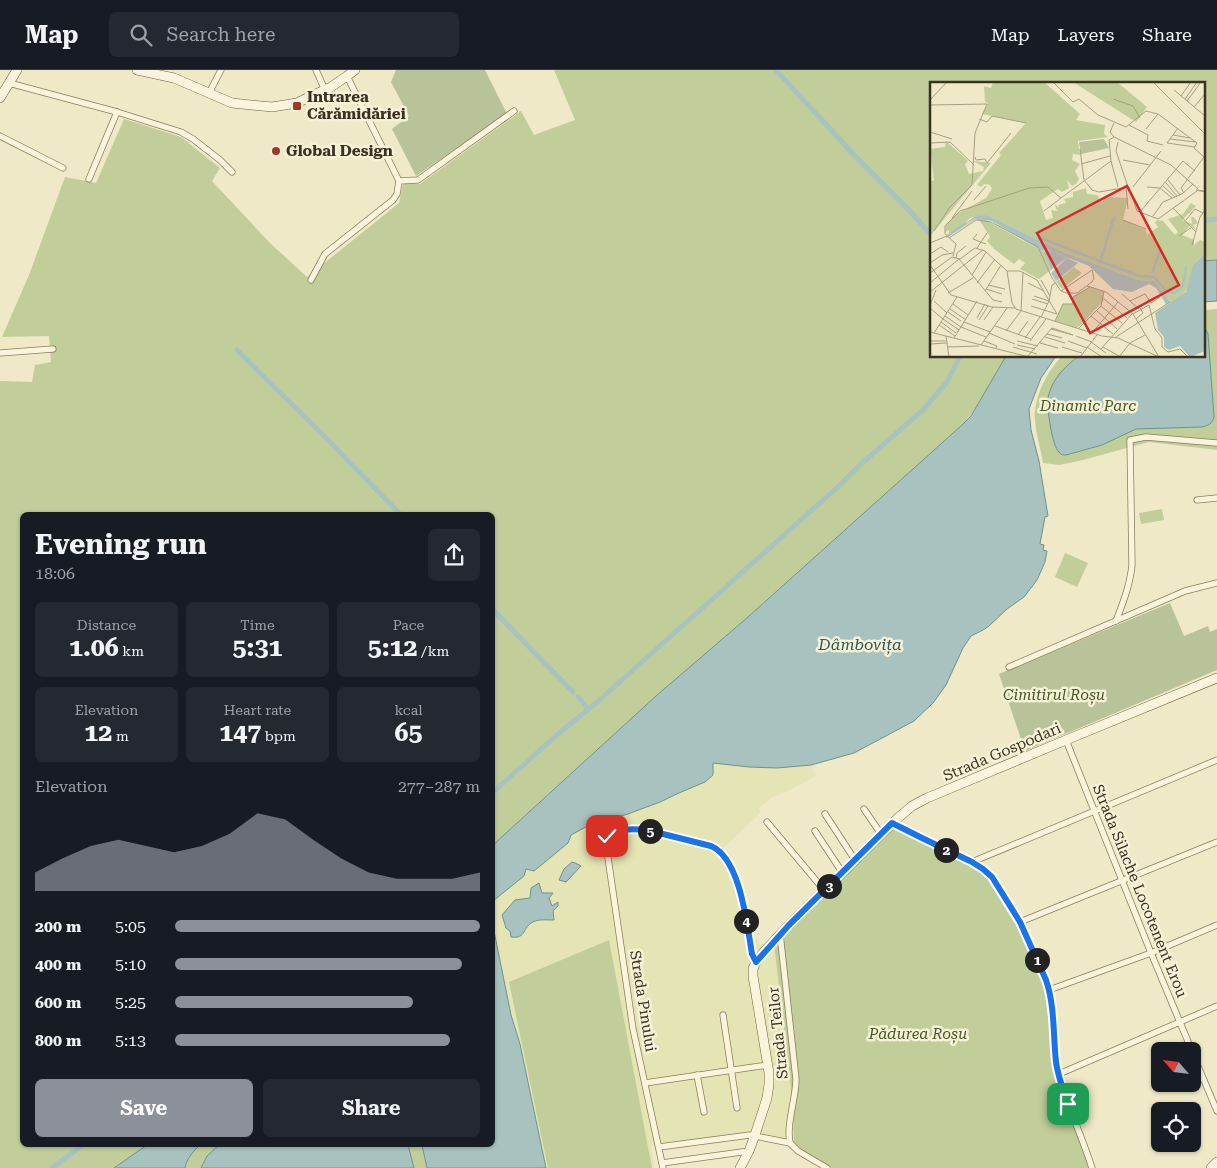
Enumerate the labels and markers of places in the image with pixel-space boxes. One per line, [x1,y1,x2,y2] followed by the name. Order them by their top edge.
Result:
[307,88,406,123] place label: Intrarea Cărămidăriei
[291,100,303,112] marker: Intrarea Cărămidăriei
[286,142,393,160] place label: Global Design
[270,145,282,157] marker: Global Design
[586,815,628,857] pin
[638,818,662,844] pin: 5
[934,838,958,862] pin: 2
[816,874,842,898] pin: 3
[734,908,758,934] pin: 4
[1024,948,1050,972] pin: 1
[1047,1083,1089,1125] pin

